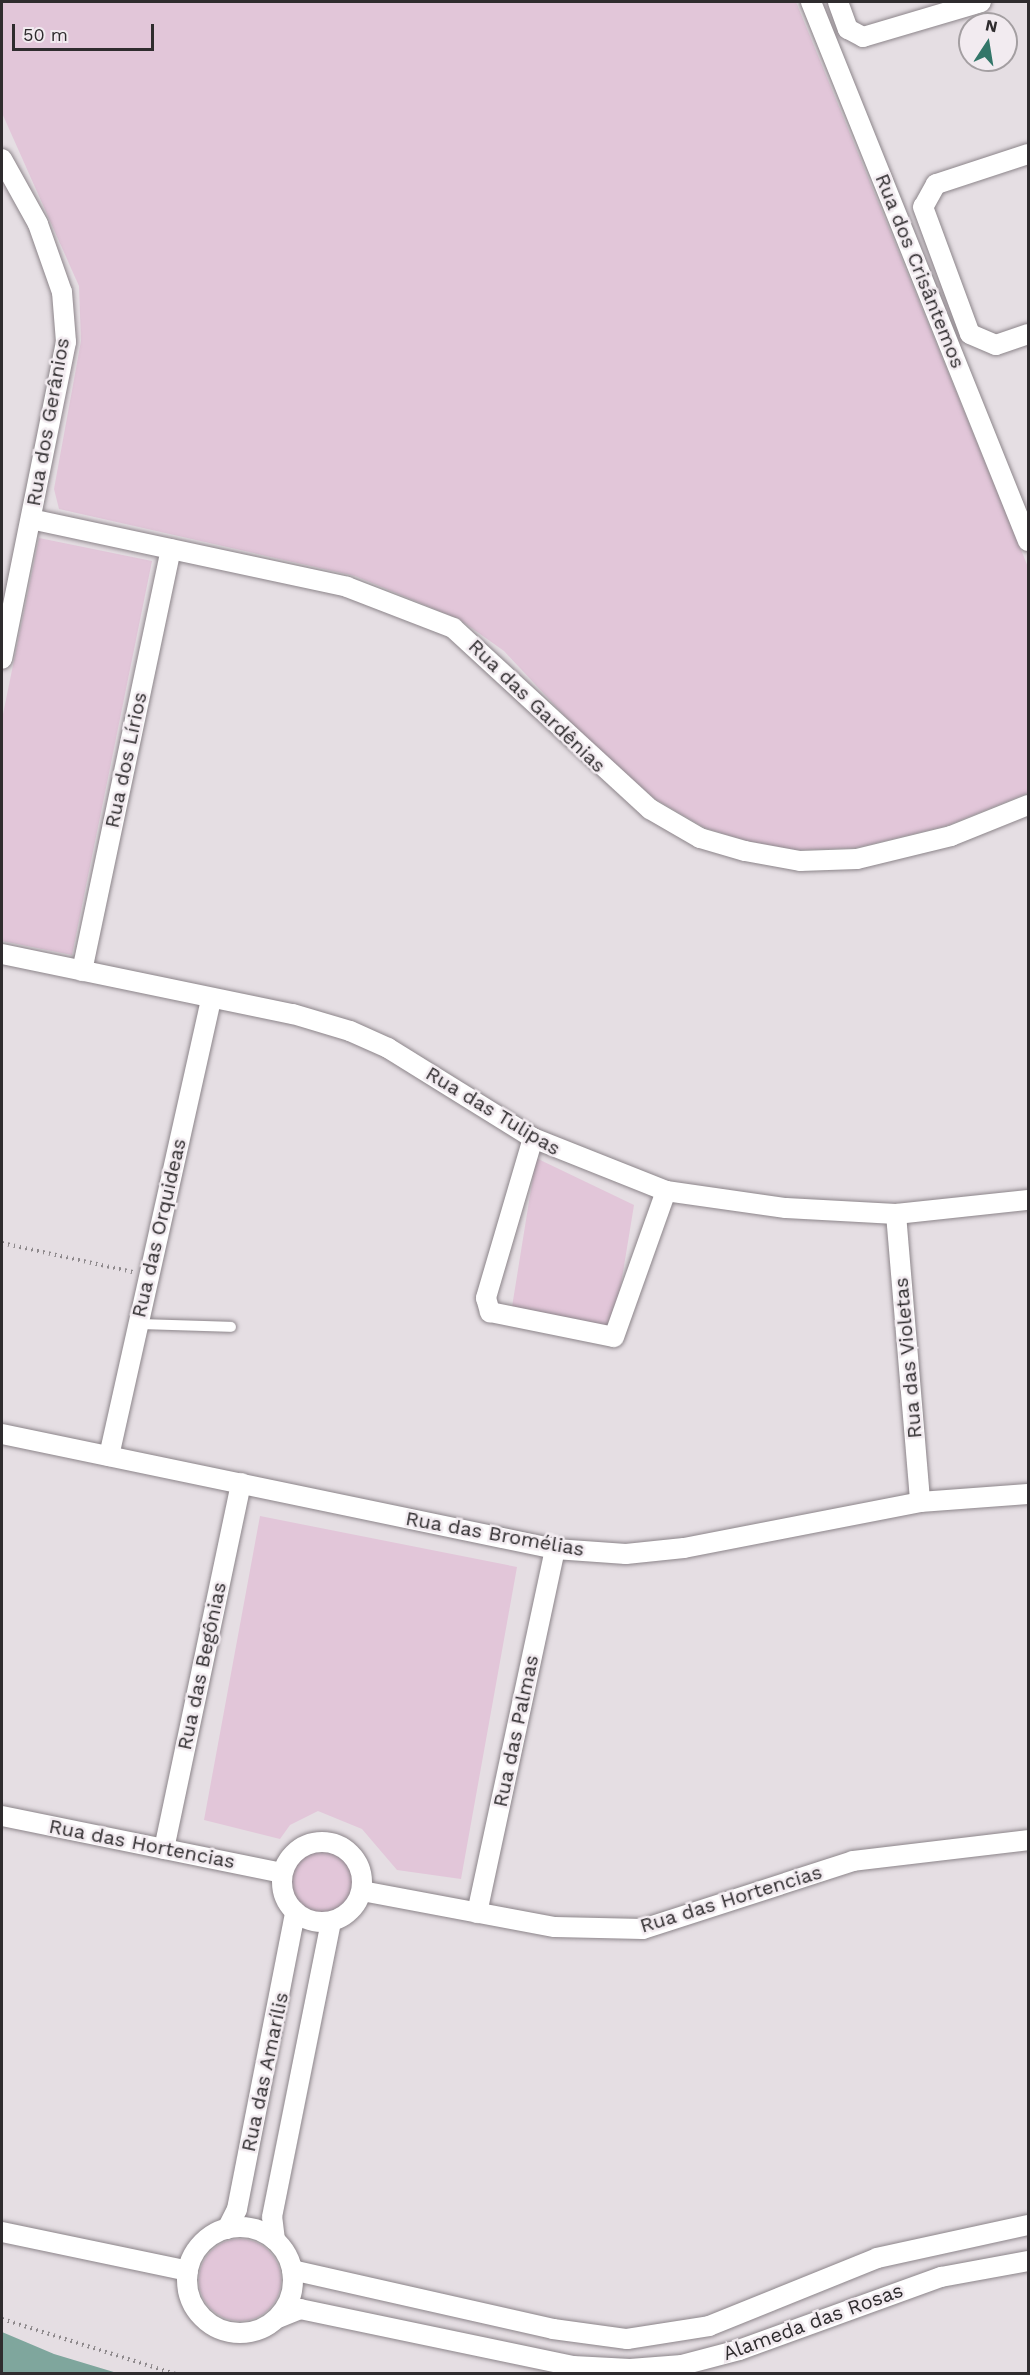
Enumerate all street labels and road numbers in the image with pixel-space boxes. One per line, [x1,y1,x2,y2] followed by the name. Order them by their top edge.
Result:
[870,170,970,372] street label: Rua dos Crisântemos
[21,336,75,508] street label: Rua dos Gerânios
[463,634,611,778] street label: Rua das Gardênias
[100,690,152,830] street label: Rua dos Lírios
[421,1061,565,1161] street label: Rua das Tulipas
[127,1136,191,1320] street label: Rua das Orquideas
[889,1276,927,1440] street label: Rua das Violetas
[404,1506,586,1562] street label: Rua das Bromélias
[172,1580,232,1752] street label: Rua das Begônias
[488,1653,544,1809] street label: Rua das Palmas
[47,1814,237,1874] street label: Rua das Hortencias
[637,1860,825,1938] street label: Rua das Hortencias
[236,1989,294,2155] street label: Rua das Amarílis
[719,2278,907,2366] street label: Alameda das Rosas

